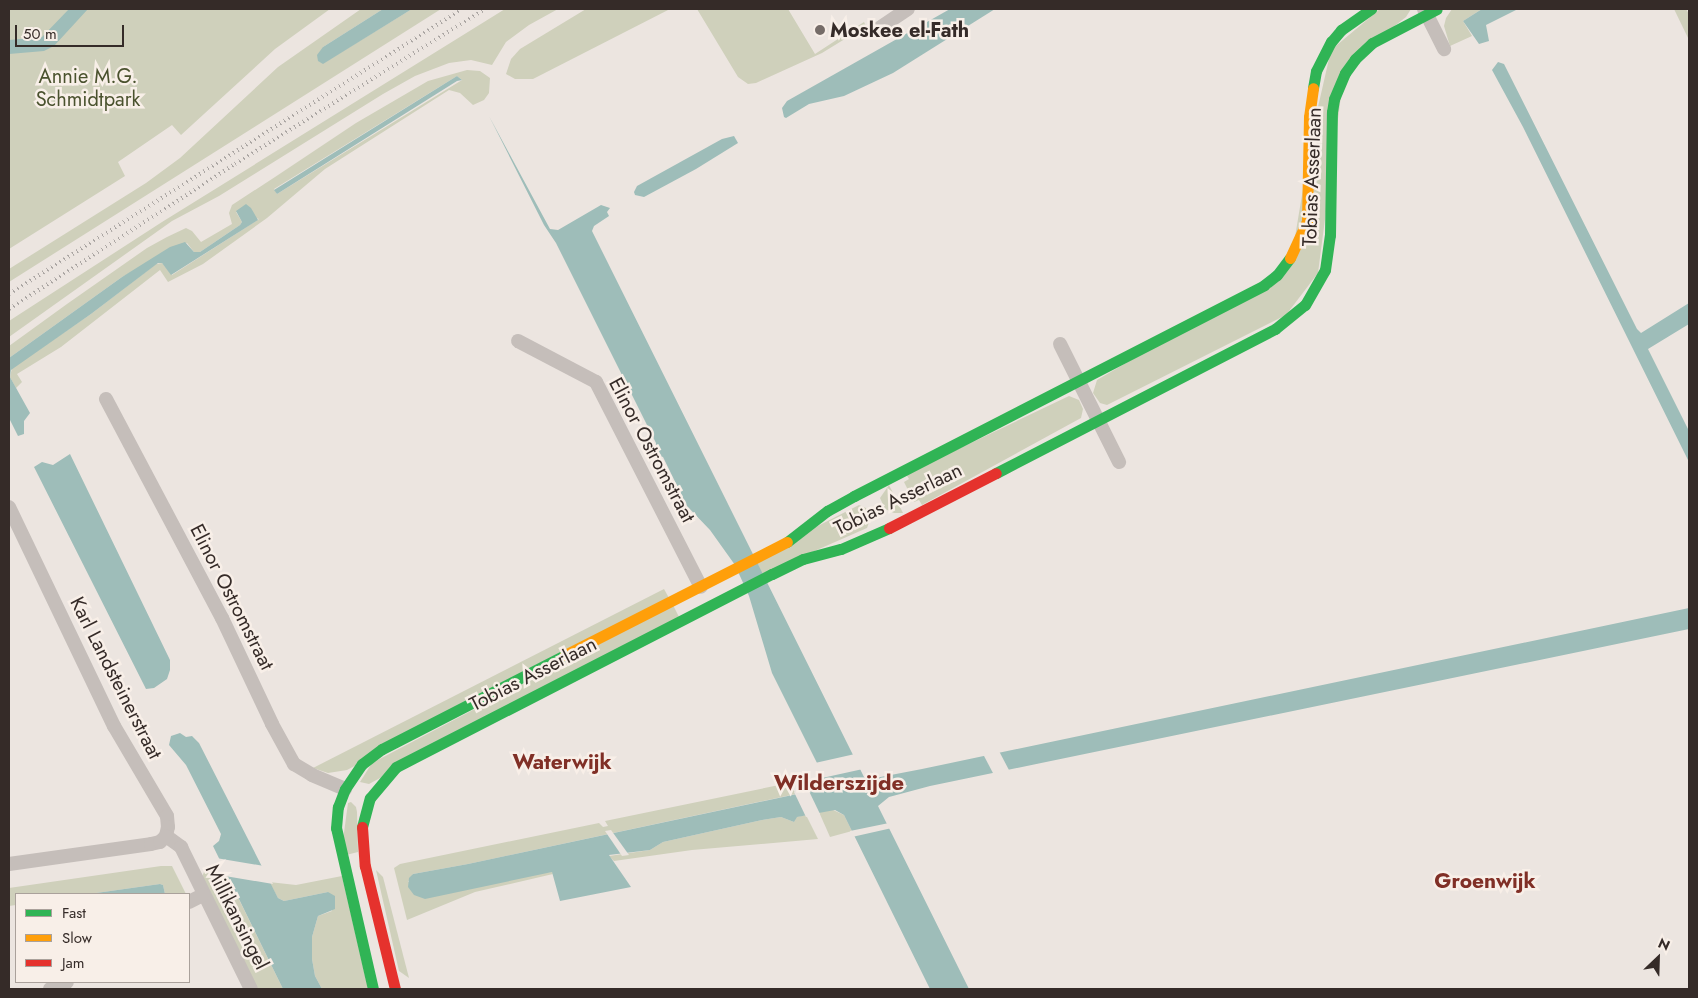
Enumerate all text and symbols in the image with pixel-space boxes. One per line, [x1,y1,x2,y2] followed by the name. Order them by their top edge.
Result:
[18,15,126,47] scale bar
[830,18,969,42] place label: Moskee el-Fath
[23,23,57,45] text: 50 m
[814,24,826,36] marker: Moskee el-Fath
[36,64,140,111] park label: Annie M.G. Schmidtpark
[1298,107,1326,247] street label: Tobias Asserlaan
[604,373,700,527] street label: Elinor Ostromstraat
[830,458,966,540] street label: Tobias Asserlaan
[185,520,279,674] street label: Elinor Ostromstraat
[65,593,167,763] street label: Karl Landsteinerstraat
[465,632,601,716] street label: Tobias Asserlaan
[512,749,612,775] district label: Waterwijk
[774,770,904,796] district label: Wilderszijde
[200,860,274,974] street label: Millikansingel
[1434,868,1536,894] district label: Groenwijk
[15,893,190,983] legend
[62,902,86,924] text: Fast
[62,927,92,949] text: Slow
[1633,933,1683,983] north arrow
[1655,933,1673,956] text: N
[62,952,85,974] text: Jam

